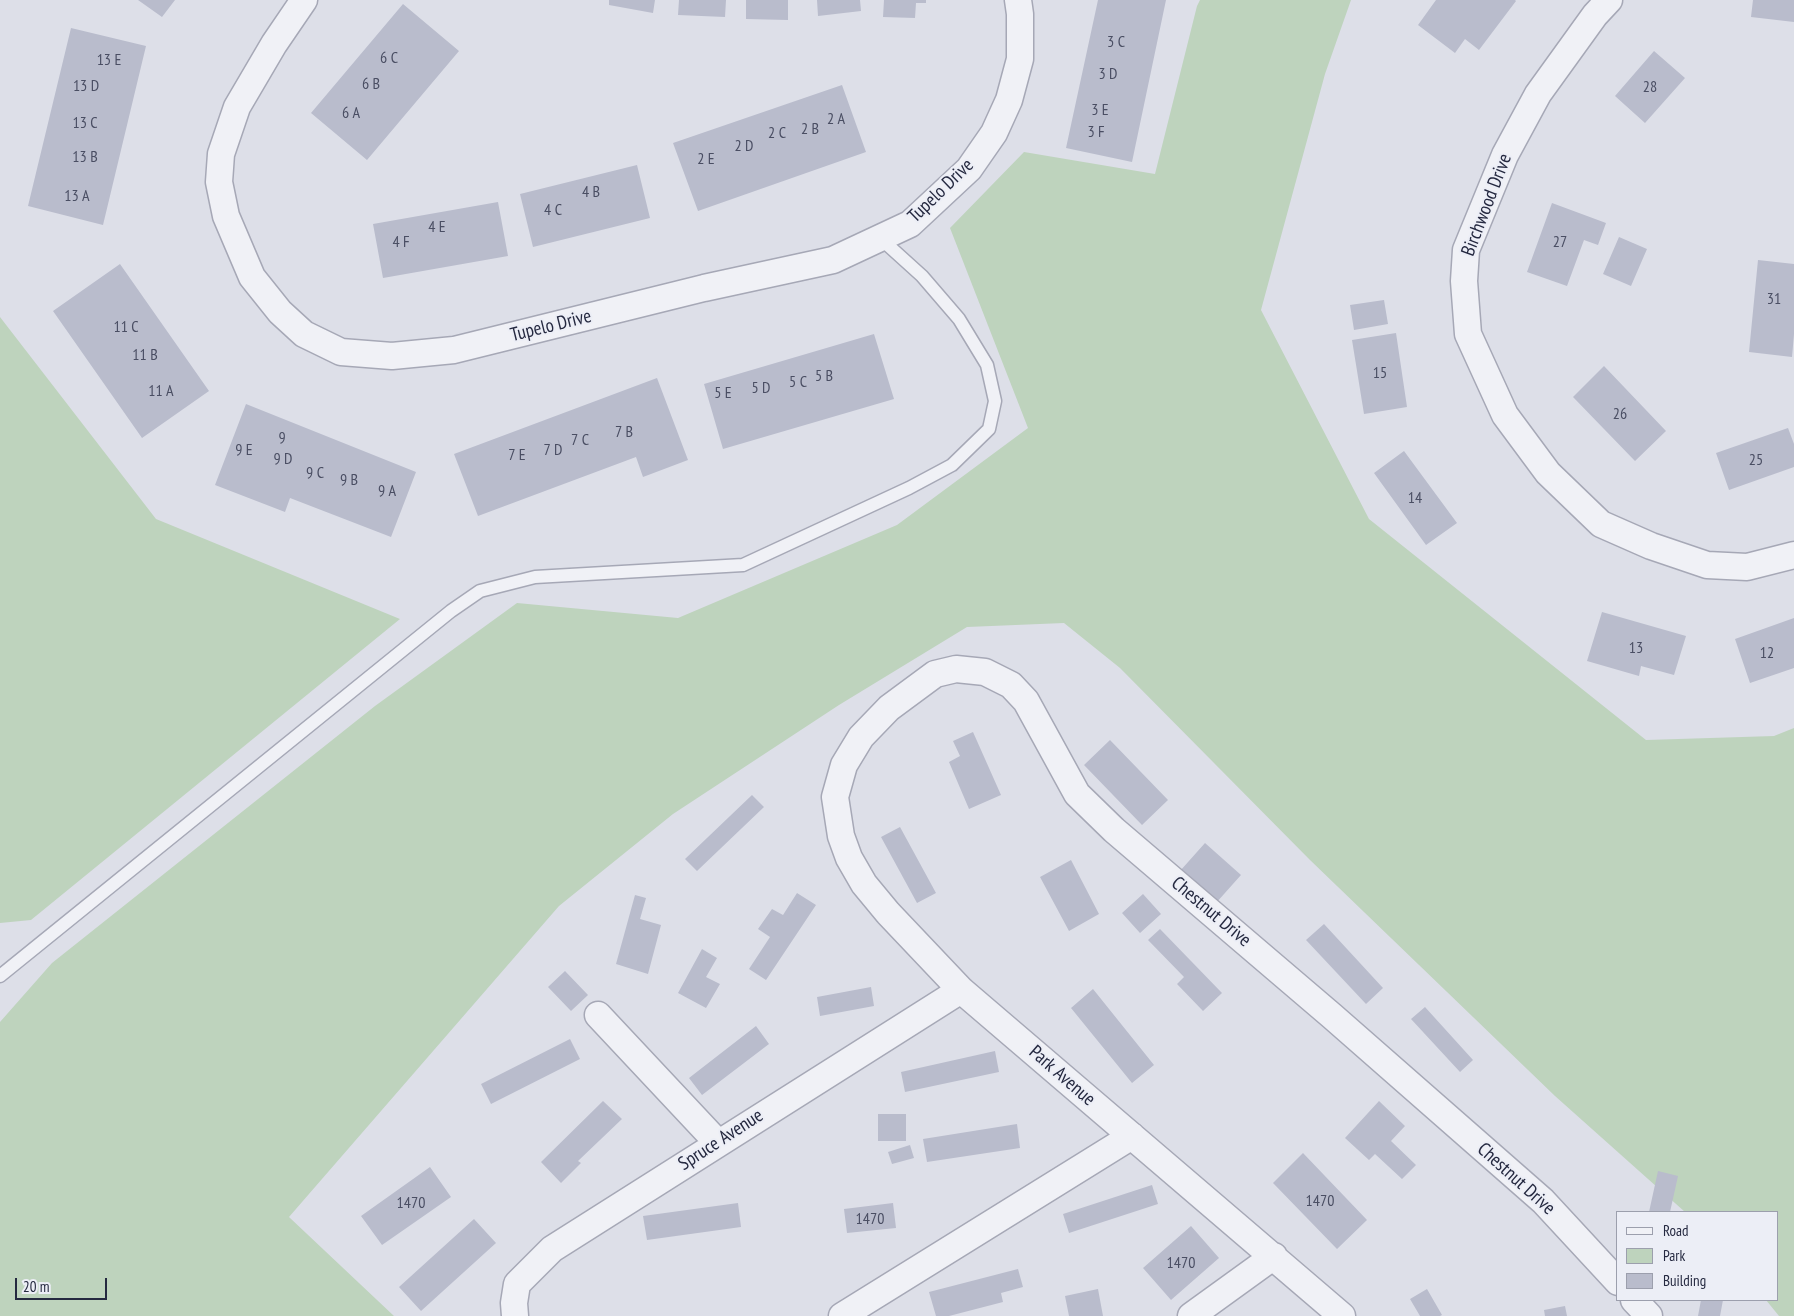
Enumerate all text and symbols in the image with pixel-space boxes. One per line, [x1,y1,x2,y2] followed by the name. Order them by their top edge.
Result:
[1107,32,1125,52] house number: 3 C
[380,48,398,68] house number: 6 C
[97,50,121,70] house number: 13 E
[1099,64,1117,84] house number: 3 D
[362,74,380,94] house number: 6 B
[73,76,99,96] house number: 13 D
[1643,77,1657,97] house number: 28
[1091,100,1109,120] house number: 3 E
[342,103,360,123] house number: 6 A
[827,109,845,129] house number: 2 A
[72,113,98,133] house number: 13 C
[801,119,819,139] house number: 2 B
[1087,122,1105,142] house number: 3 F
[768,123,786,143] house number: 2 C
[735,136,753,156] house number: 2 D
[72,147,98,167] house number: 13 B
[697,149,715,169] house number: 2 E
[1457,151,1517,259] street label: Birchwood Drive
[903,154,979,228] street label: Tupelo Drive
[582,182,600,202] house number: 4 B
[64,186,90,206] house number: 13 A
[544,200,562,220] house number: 4 C
[428,217,446,237] house number: 4 E
[392,232,410,252] house number: 4 F
[1553,232,1567,252] house number: 27
[1767,289,1781,309] house number: 31
[508,305,594,347] street label: Tupelo Drive
[113,317,139,337] house number: 11 C
[132,345,158,365] house number: 11 B
[1373,363,1387,383] house number: 15
[815,366,833,386] house number: 5 B
[789,372,807,392] house number: 5 C
[752,378,770,398] house number: 5 D
[148,381,174,401] house number: 11 A
[714,383,732,403] house number: 5 E
[1613,404,1627,424] house number: 26
[615,422,633,442] house number: 7 B
[278,428,286,448] house number: 9
[571,430,589,450] house number: 7 C
[235,440,253,460] house number: 9 E
[544,440,562,460] house number: 7 D
[508,445,526,465] house number: 7 E
[274,449,292,469] house number: 9 D
[1749,450,1763,470] house number: 25
[306,463,324,483] house number: 9 C
[340,470,358,490] house number: 9 B
[378,481,396,501] house number: 9 A
[1408,488,1422,508] house number: 14
[1629,638,1643,658] house number: 13
[1760,643,1774,663] house number: 12
[1167,872,1255,952] street label: Chestnut Drive
[1024,1041,1100,1111] street label: Park Avenue
[674,1104,768,1176] street label: Spruce Avenue
[1472,1138,1560,1220] street label: Chestnut Drive
[1306,1191,1334,1211] house number: 1470
[397,1193,425,1213] house number: 1470
[856,1209,884,1229] house number: 1470
[1616,1211,1779,1301] legend
[1663,1221,1689,1240] text: Road
[1663,1246,1685,1265] text: Park
[1167,1253,1195,1273] house number: 1470
[18,1268,110,1300] scale bar
[1663,1271,1706,1290] text: Building
[23,1277,49,1296] text: 20 m

